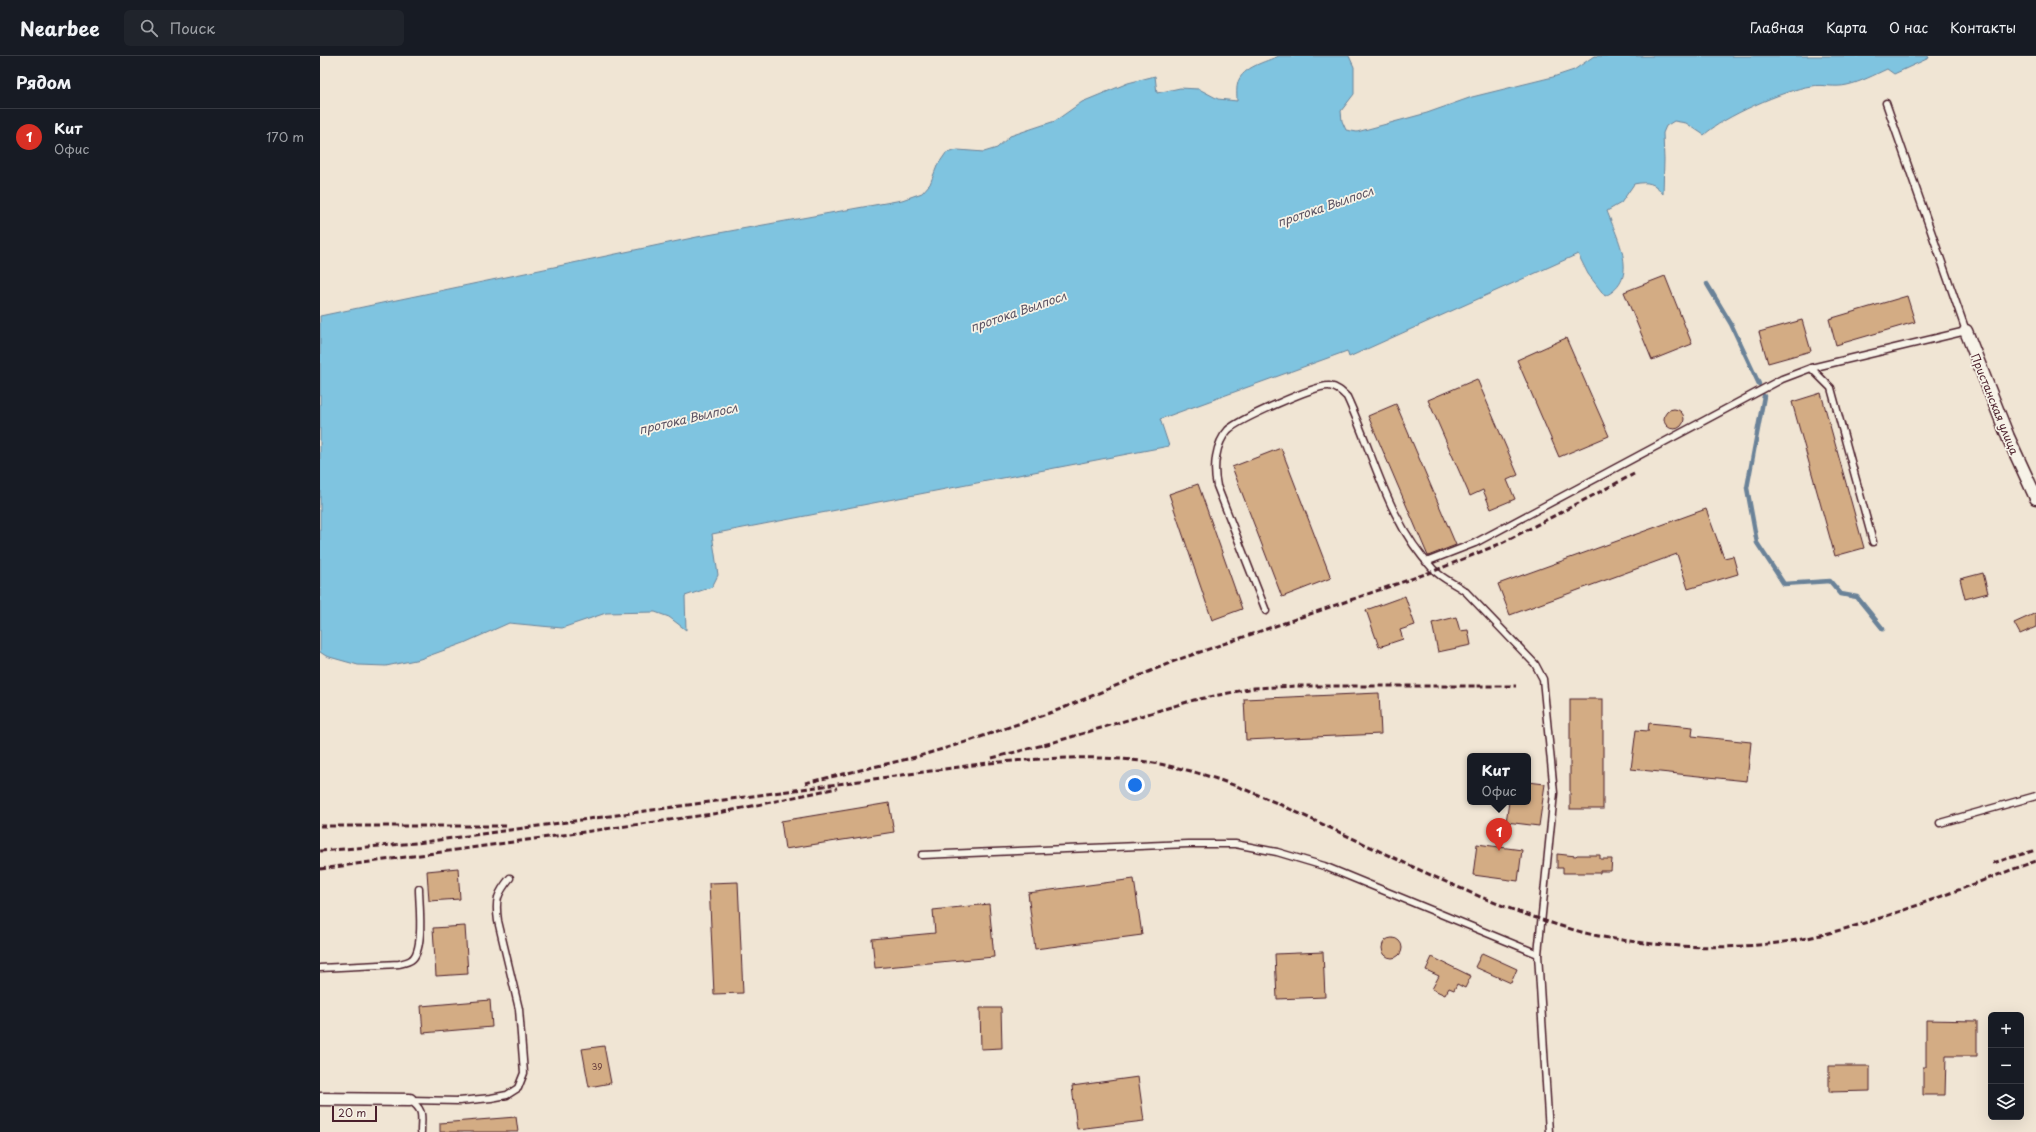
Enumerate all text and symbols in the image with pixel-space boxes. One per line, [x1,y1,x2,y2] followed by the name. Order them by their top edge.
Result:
[124,10,404,46] search box
[20,14,100,42] text: Nearbee
[170,16,215,39] text: Поиск
[138,17,160,39] icon: search
[1750,17,1804,38] text: Главная
[1826,17,1867,38] text: Карта
[1889,17,1928,38] text: О нас
[1950,17,2016,38] text: Контакты
[16,69,71,95] text: Рядом
[54,116,82,139] text: Кит
[26,127,32,146] text: 1
[266,127,304,146] text: 170 m
[54,139,89,158] text: Офис
[1275,181,1375,231] water label: протока Вылпосл
[968,286,1068,336] water label: протока Вылпосл
[1967,351,2023,457] street label: Пристанская улица
[637,398,739,438] water label: протока Вылпосл
[1467,753,1531,805] popup
[1481,758,1510,781] text: Кит
[1125,775,1145,795] your location
[1481,781,1517,800] text: Офис
[1486,818,1512,851] pin: 1
[1988,1012,2024,1120] map controls
[1988,1012,2024,1048] button: +
[1988,1048,2024,1084] button: −
[591,1059,603,1073] house number: 39
[1988,1084,2024,1120] button: layers
[332,1104,377,1123] scale bar
[338,1104,366,1121] text: 20 m

